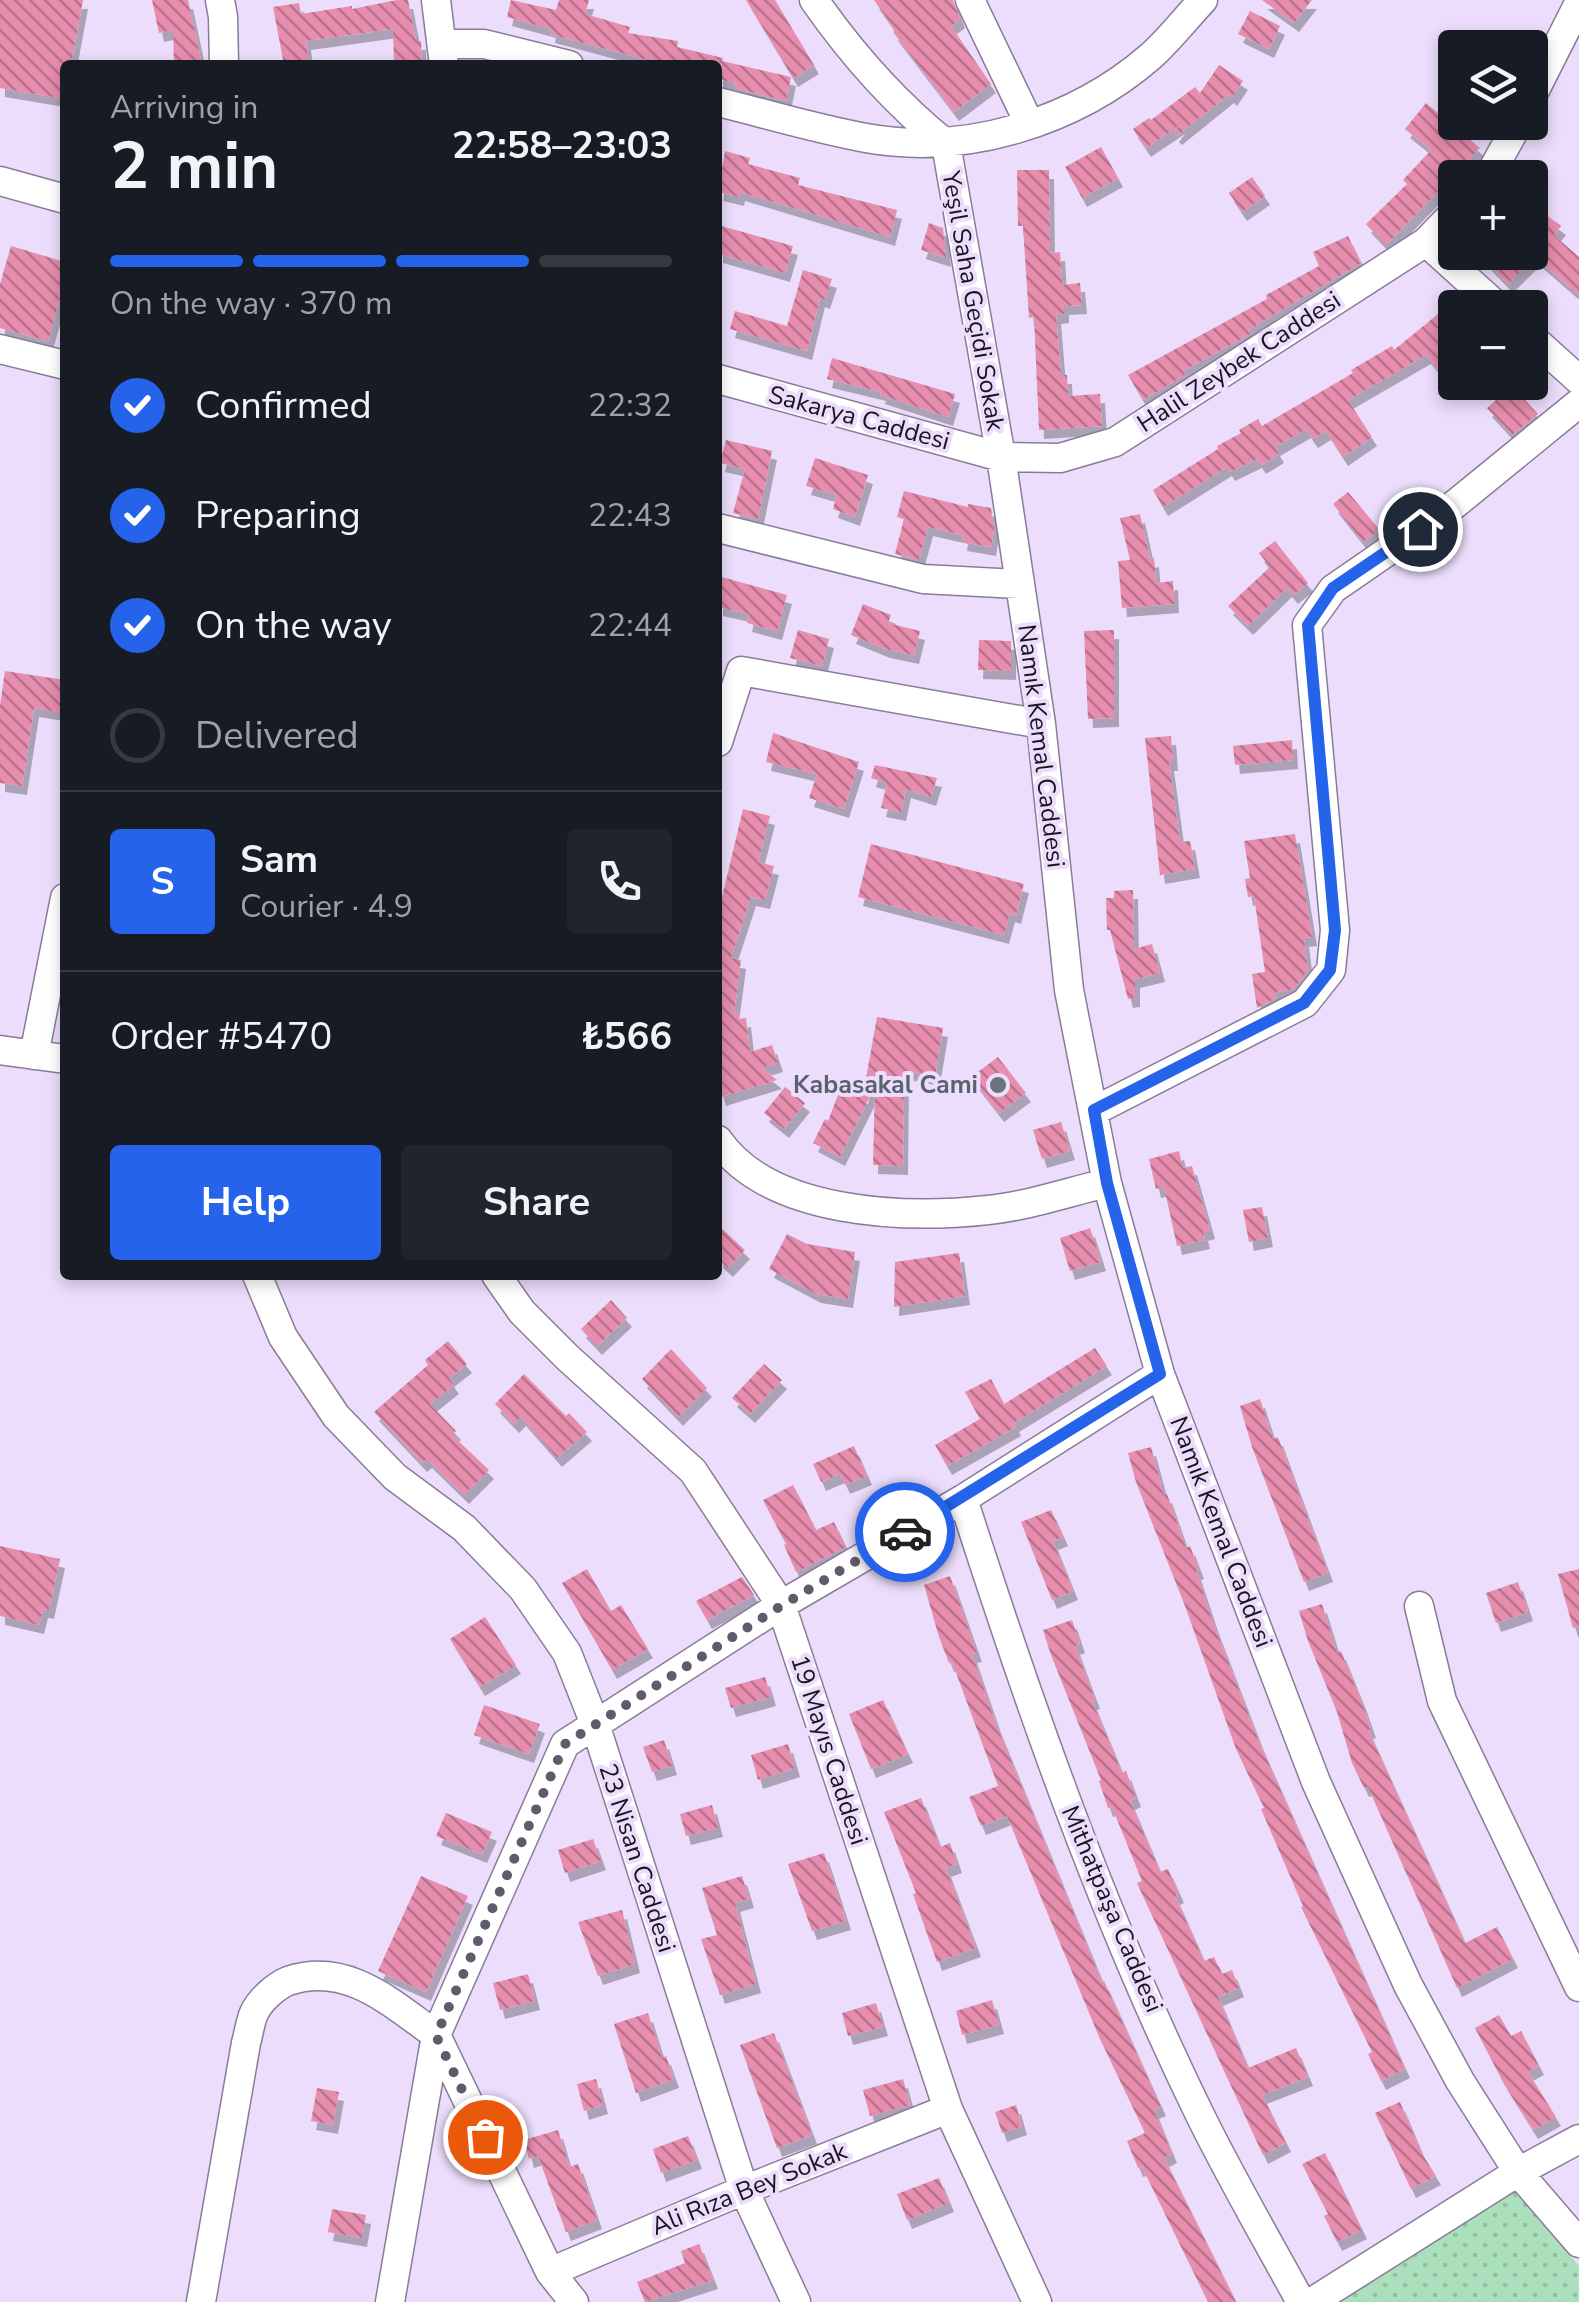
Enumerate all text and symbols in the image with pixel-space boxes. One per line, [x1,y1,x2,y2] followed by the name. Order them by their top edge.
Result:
[1438,30,1548,400] map controls
[1438,30,1548,140] button: layers
[110,86,258,129] text: Arriving in
[452,120,672,171] text: 22:58–23:03
[110,122,278,211] text: 2 min
[1438,160,1548,270] button: +
[933,167,1013,434] street label: Yeşil Saha Geçidi Sokak
[110,282,392,325] text: On the way · 370 m
[1131,283,1347,441] street label: Halil Zeybek Caddesi
[1438,290,1548,400] button: −
[765,377,953,459] street label: Sakarya Caddesi
[110,378,165,433] icon: check
[195,380,372,431] text: Confirmed
[588,384,672,427] text: 22:32
[1378,487,1463,572] pin
[110,488,165,543] icon: check
[195,490,361,541] text: Preparing
[588,494,672,537] text: 22:43
[1393,502,1448,557] icon: home
[110,598,165,653] icon: check
[195,600,391,651] text: On the way
[588,604,672,647] text: 22:44
[1009,622,1073,870] street label: Namık Kemal Caddesi
[195,710,359,761] text: Delivered
[567,829,672,934] button: phone
[240,834,318,885] text: Sam
[151,856,174,907] text: S
[240,885,413,928] text: Courier · 4.9
[110,1011,332,1062] text: Order #5470
[581,1011,672,1062] text: ₺566
[793,1068,978,1102] place label: Kabasakal Cami
[987,1074,1009,1096] marker: Kabasakal Cami
[110,1145,381,1260] button: Help
[401,1145,672,1260] button: Share
[1161,1412,1281,1652] street label: Namık Kemal Caddesi
[855,1482,955,1582] courier
[878,1505,933,1560] icon: car
[782,1651,876,1849] street label: 19 Mayıs Caddesi
[590,1759,684,1957] street label: 23 Nisan Caddesi
[1053,1800,1171,2018] street label: Mithatpaşa Caddesi
[443,2095,528,2180] pin
[458,2110,513,2165] icon: bag
[646,2134,852,2244] street label: Ali Rıza Bey Sokak

